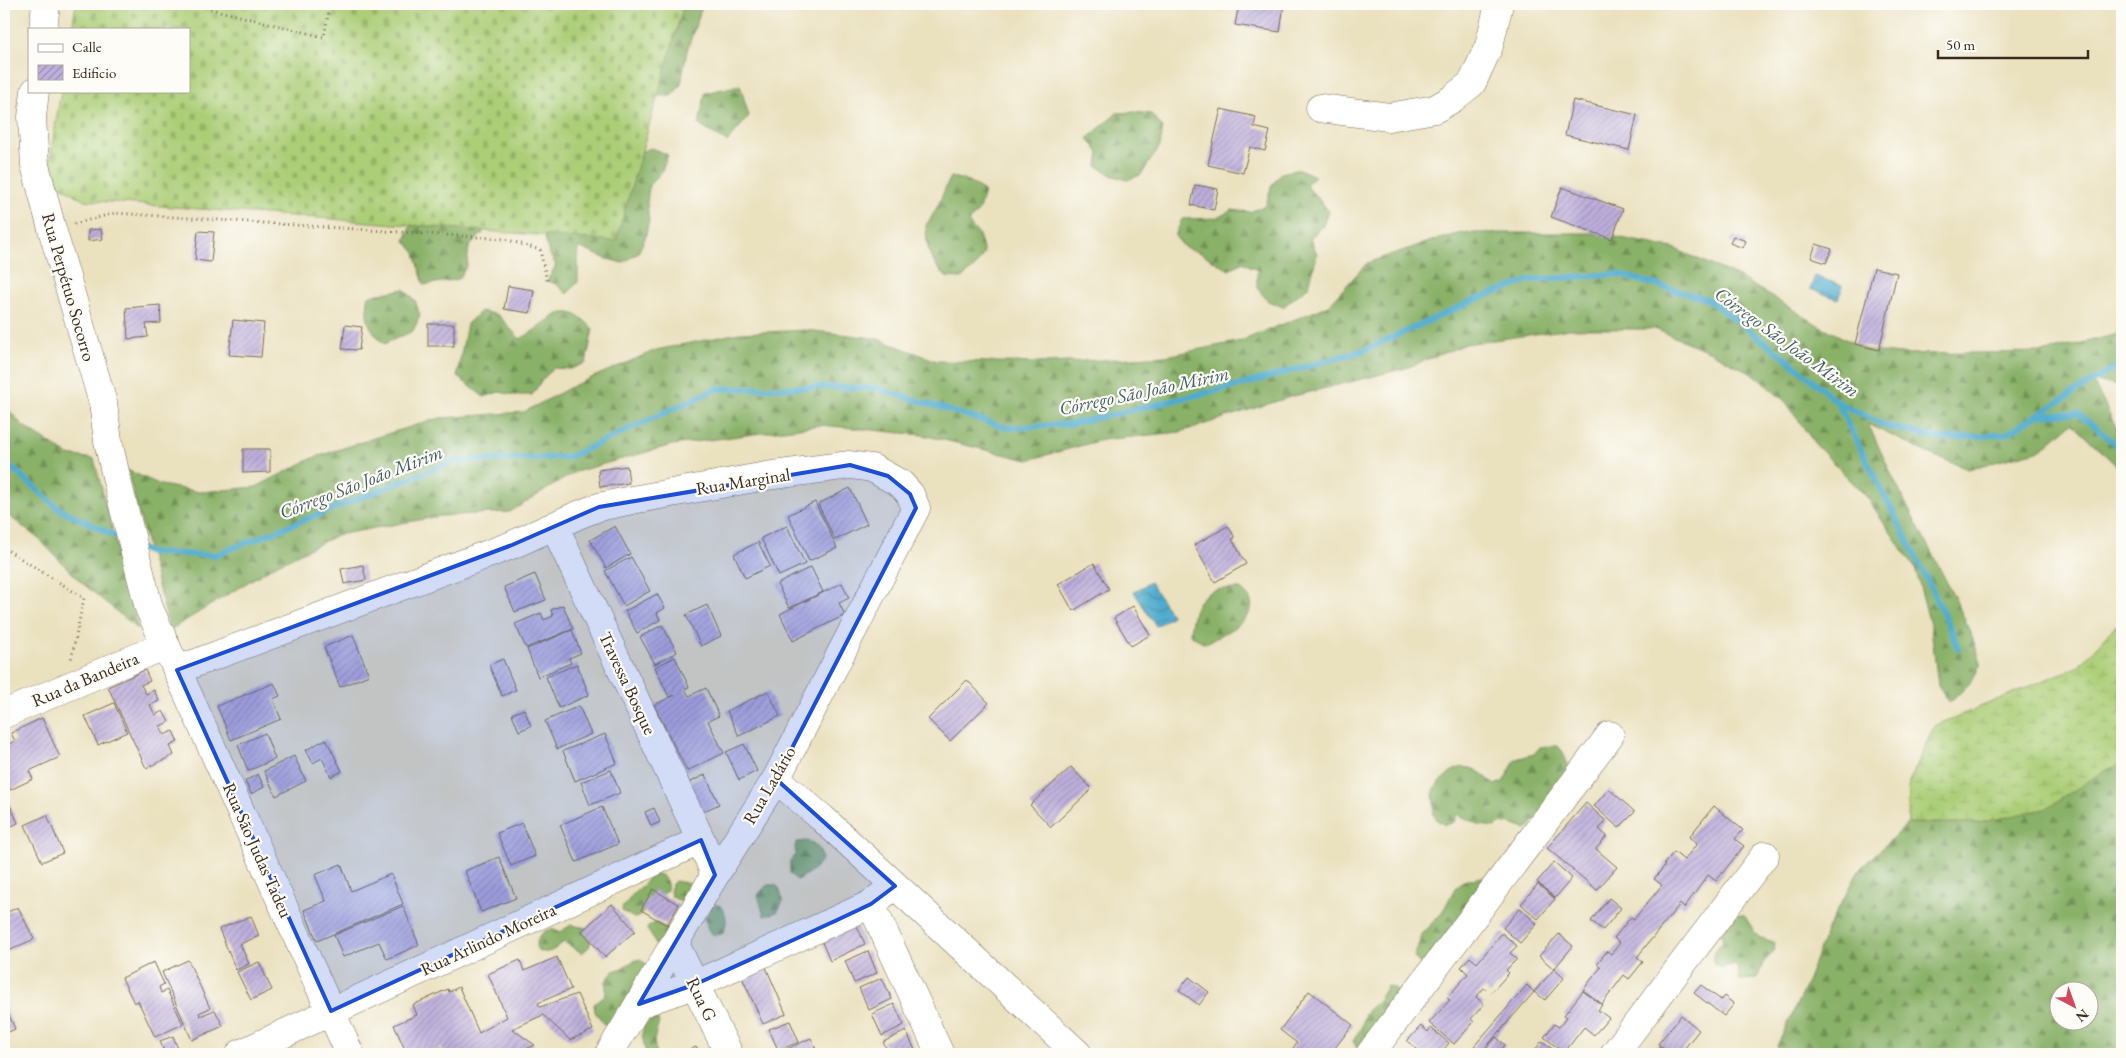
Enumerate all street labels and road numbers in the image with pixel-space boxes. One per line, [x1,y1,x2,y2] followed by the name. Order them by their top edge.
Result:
[37,210,101,364] street label: Rua Perpétuo Socorro
[694,462,792,500] street label: Rua Marginal
[594,628,662,738] street label: Travessa Bosque
[28,646,143,712] street label: Rua da Bandeira
[737,742,801,828] street label: Rua Ladário
[218,779,298,922] street label: Rua São Judas Tadeu
[417,897,560,980] street label: Rua Arlindo Moreira
[682,973,722,1025] street label: Rua G

